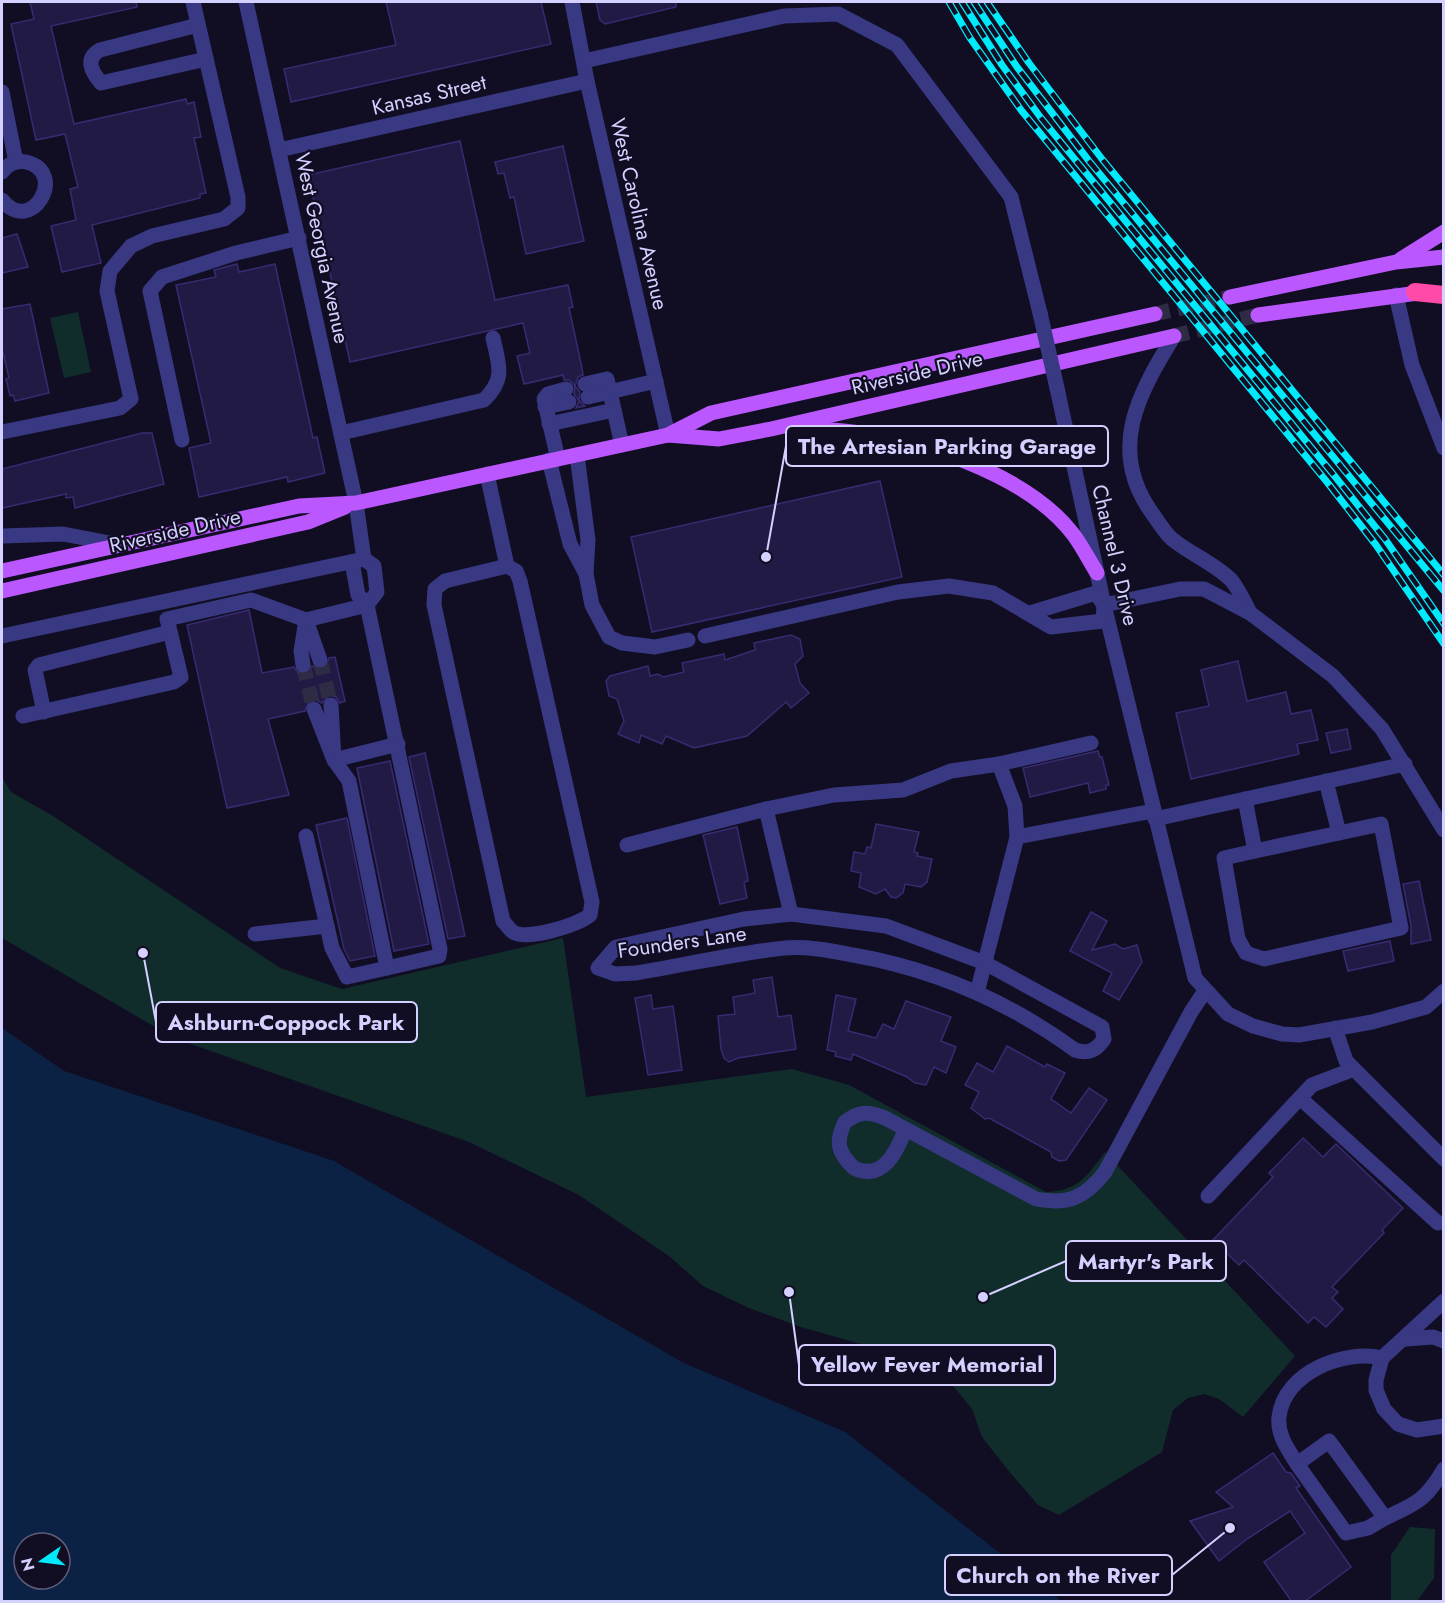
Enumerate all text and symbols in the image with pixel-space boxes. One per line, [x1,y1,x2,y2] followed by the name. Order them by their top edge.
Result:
[369,67,489,123] street label: Kansas Street
[602,115,676,313] street label: West Carolina Avenue
[287,150,357,346] street label: West Georgia Avenue
[848,343,986,403] street label: Riverside Drive
[786,426,1108,466] callout: The Artesian Parking Garage
[798,430,1096,462] text: The Artesian Parking Garage
[1084,481,1146,629] street label: Channel 3 Drive
[106,501,244,561] street label: Riverside Drive
[616,918,748,966] street label: Founders Lane
[156,1002,417,1042] callout: Ashburn-Coppock Park
[167,1006,405,1038] text: Ashburn-Coppock Park
[1066,1241,1226,1281] callout: Martyr's Park
[1078,1245,1214,1277] text: Martyr's Park
[799,1345,1055,1385] callout: Yellow Fever Memorial
[810,1348,1043,1380] text: Yellow Fever Memorial
[12,1531,72,1591] north arrow
[945,1555,1172,1595] callout: Church on the River
[15,1556,41,1573] text: N
[956,1559,1160,1591] text: Church on the River

